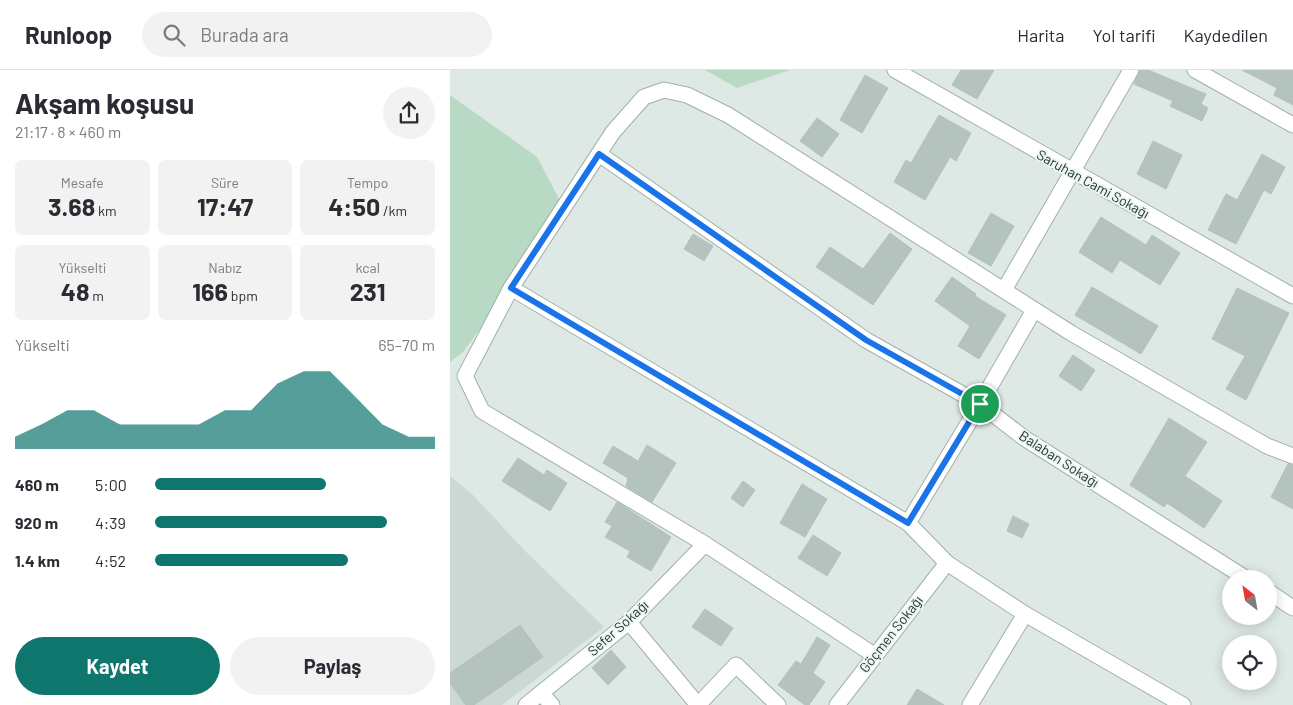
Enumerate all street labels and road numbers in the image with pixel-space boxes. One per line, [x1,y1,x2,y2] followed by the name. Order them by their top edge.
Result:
[1034,146,1153,222] street label: Saruhan Cami Sokağı
[1016,426,1102,491] street label: Balaban Sokağı
[855,592,926,676] street label: Göçmen Sokağı
[584,596,651,659] street label: Sefer Sokağı

